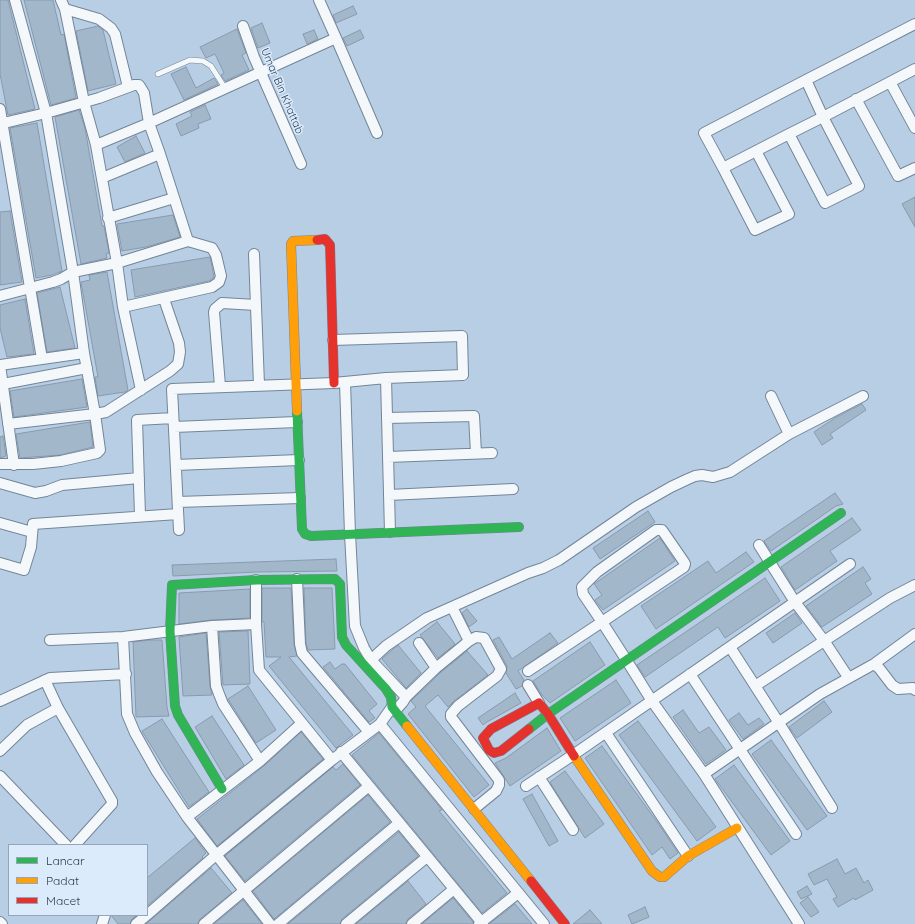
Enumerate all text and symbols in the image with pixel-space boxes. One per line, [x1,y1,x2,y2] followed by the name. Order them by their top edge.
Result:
[258,46,306,136] street label: Umar Bin Khattab
[8,844,148,916] legend
[46,853,85,868] text: Lancar
[46,873,79,888] text: Padat
[46,893,80,908] text: Macet

